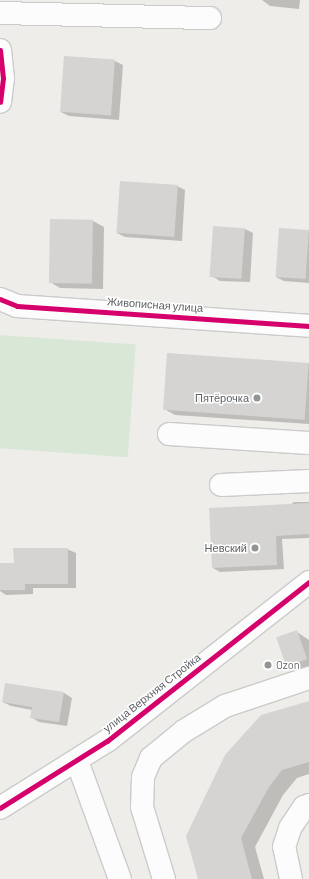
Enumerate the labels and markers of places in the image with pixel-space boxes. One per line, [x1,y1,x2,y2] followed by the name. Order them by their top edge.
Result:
[195,391,249,405] place label: Пятёрочка
[252,393,262,403] marker: Пятёрочка
[205,541,247,555] place label: Невский
[250,543,260,553] marker: Невский
[276,658,300,672] place label: Ozon
[263,660,273,670] marker: Ozon

